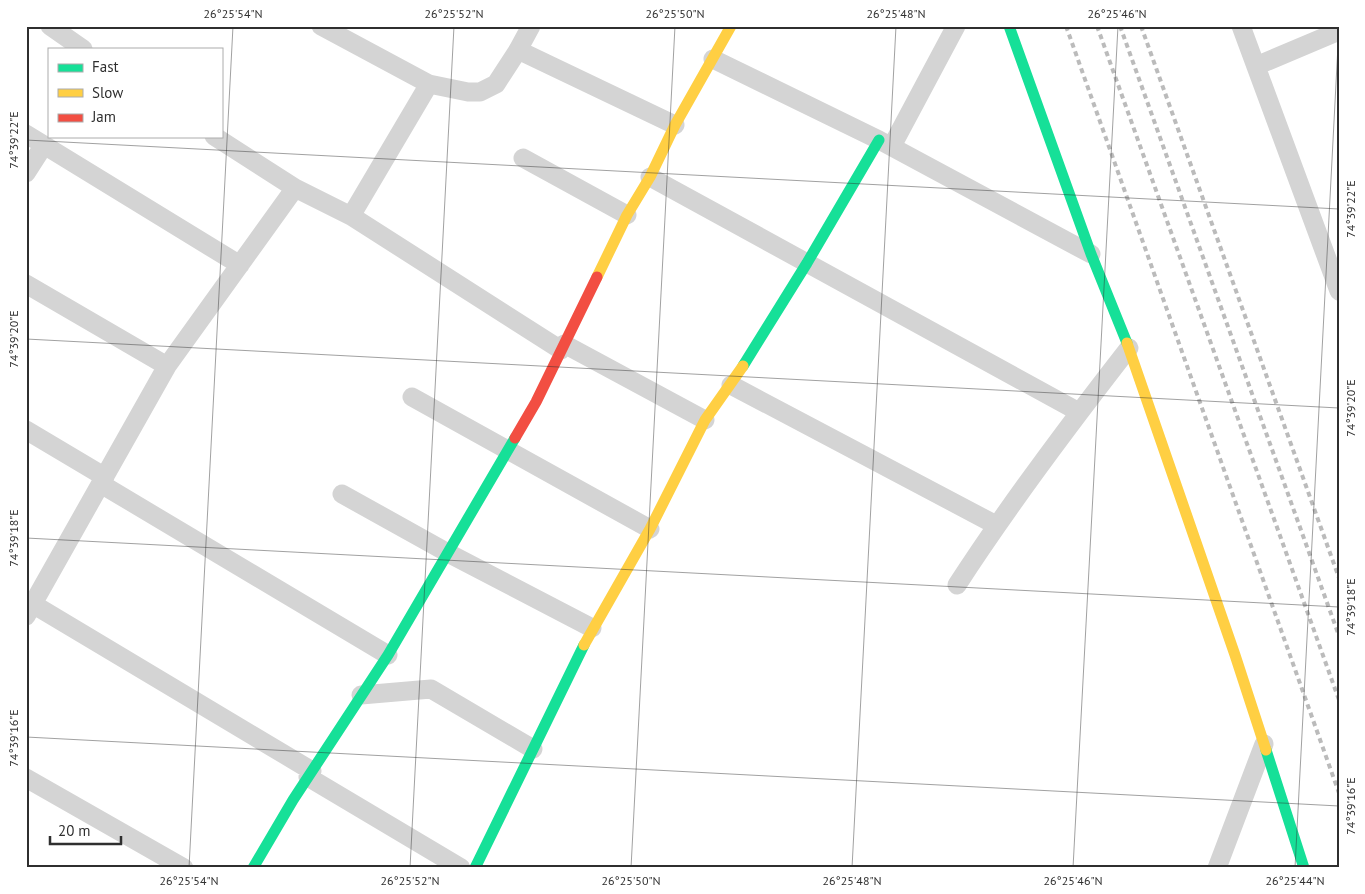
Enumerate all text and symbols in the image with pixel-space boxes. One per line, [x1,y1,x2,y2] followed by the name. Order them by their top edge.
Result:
[203,6,263,21] text: 26°25'54"N
[424,6,484,21] text: 26°25'52"N
[645,6,705,21] text: 26°25'50"N
[866,6,926,21] text: 26°25'48"N
[1087,6,1147,21] text: 26°25'46"N
[48,48,222,138] legend
[92,57,119,76] text: Fast
[92,83,123,102] text: Slow
[91,107,116,126] text: Jam
[6,111,21,169] text: 74°39'22"E
[1343,180,1358,238] text: 74°39'22"E
[6,310,21,368] text: 74°39'20"E
[1343,379,1358,437] text: 74°39'20"E
[6,509,21,567] text: 74°39'18"E
[1343,578,1358,636] text: 74°39'18"E
[6,709,21,767] text: 74°39'16"E
[1343,777,1358,835] text: 74°39'16"E
[50,814,121,846] scale bar
[58,821,91,840] text: 20 m
[159,873,219,888] text: 26°25'54"N
[380,873,440,888] text: 26°25'52"N
[601,873,661,888] text: 26°25'50"N
[822,873,882,888] text: 26°25'48"N
[1043,873,1103,888] text: 26°25'46"N
[1265,873,1325,888] text: 26°25'44"N

